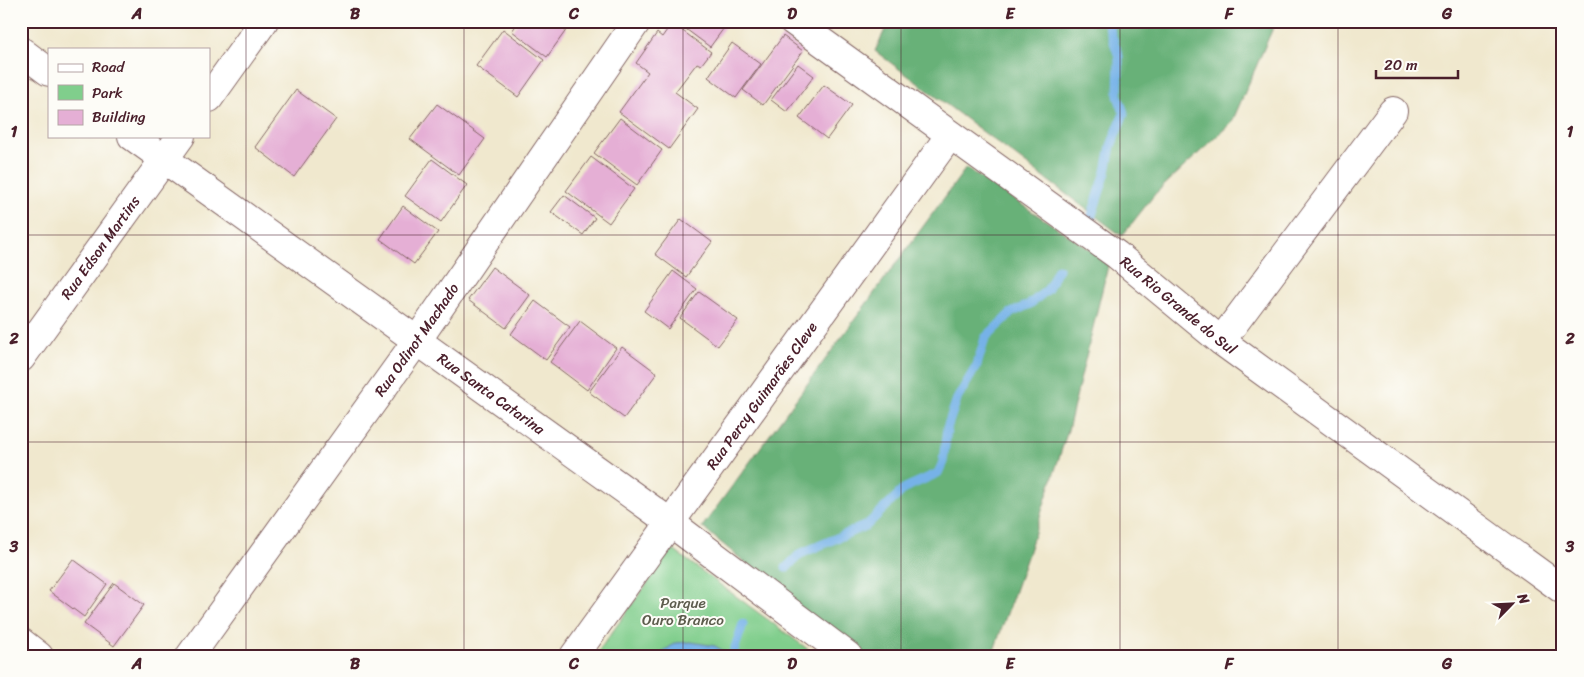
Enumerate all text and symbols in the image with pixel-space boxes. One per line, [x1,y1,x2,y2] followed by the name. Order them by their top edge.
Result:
[131,0,142,28] text: A
[350,0,361,28] text: B
[568,0,580,28] text: C
[787,0,797,28] text: D
[1006,0,1016,28] text: E
[1224,0,1235,28] text: F
[1441,0,1453,28] text: G
[48,48,210,138] legend
[1376,48,1459,80] scale bar
[1384,52,1418,78] text: 20 m
[92,54,125,80] text: Road
[92,80,123,106] text: Park
[92,104,146,130] text: Building
[11,117,18,146] text: 1
[1567,117,1574,146] text: 1
[54,190,147,305] street label: Rua Edson Martins
[1114,249,1243,362] street label: Rua Rio Grande do Sul
[367,277,466,402] street label: Rua Odinot Machado
[699,316,824,475] street label: Rua Percy Guimarães Cleve
[8,324,19,353] text: 2
[1564,324,1575,353] text: 2
[432,346,551,442] street label: Rua Santa Catarina
[9,532,19,561] text: 3
[1565,532,1575,561] text: 3
[1486,580,1536,630] north arrow
[1510,588,1537,609] text: N
[642,590,724,633] park label: Parque Ouro Branco
[131,649,142,677] text: A
[350,649,361,677] text: B
[568,649,580,677] text: C
[787,649,797,677] text: D
[1006,649,1016,677] text: E
[1224,649,1235,677] text: F
[1441,649,1453,677] text: G

